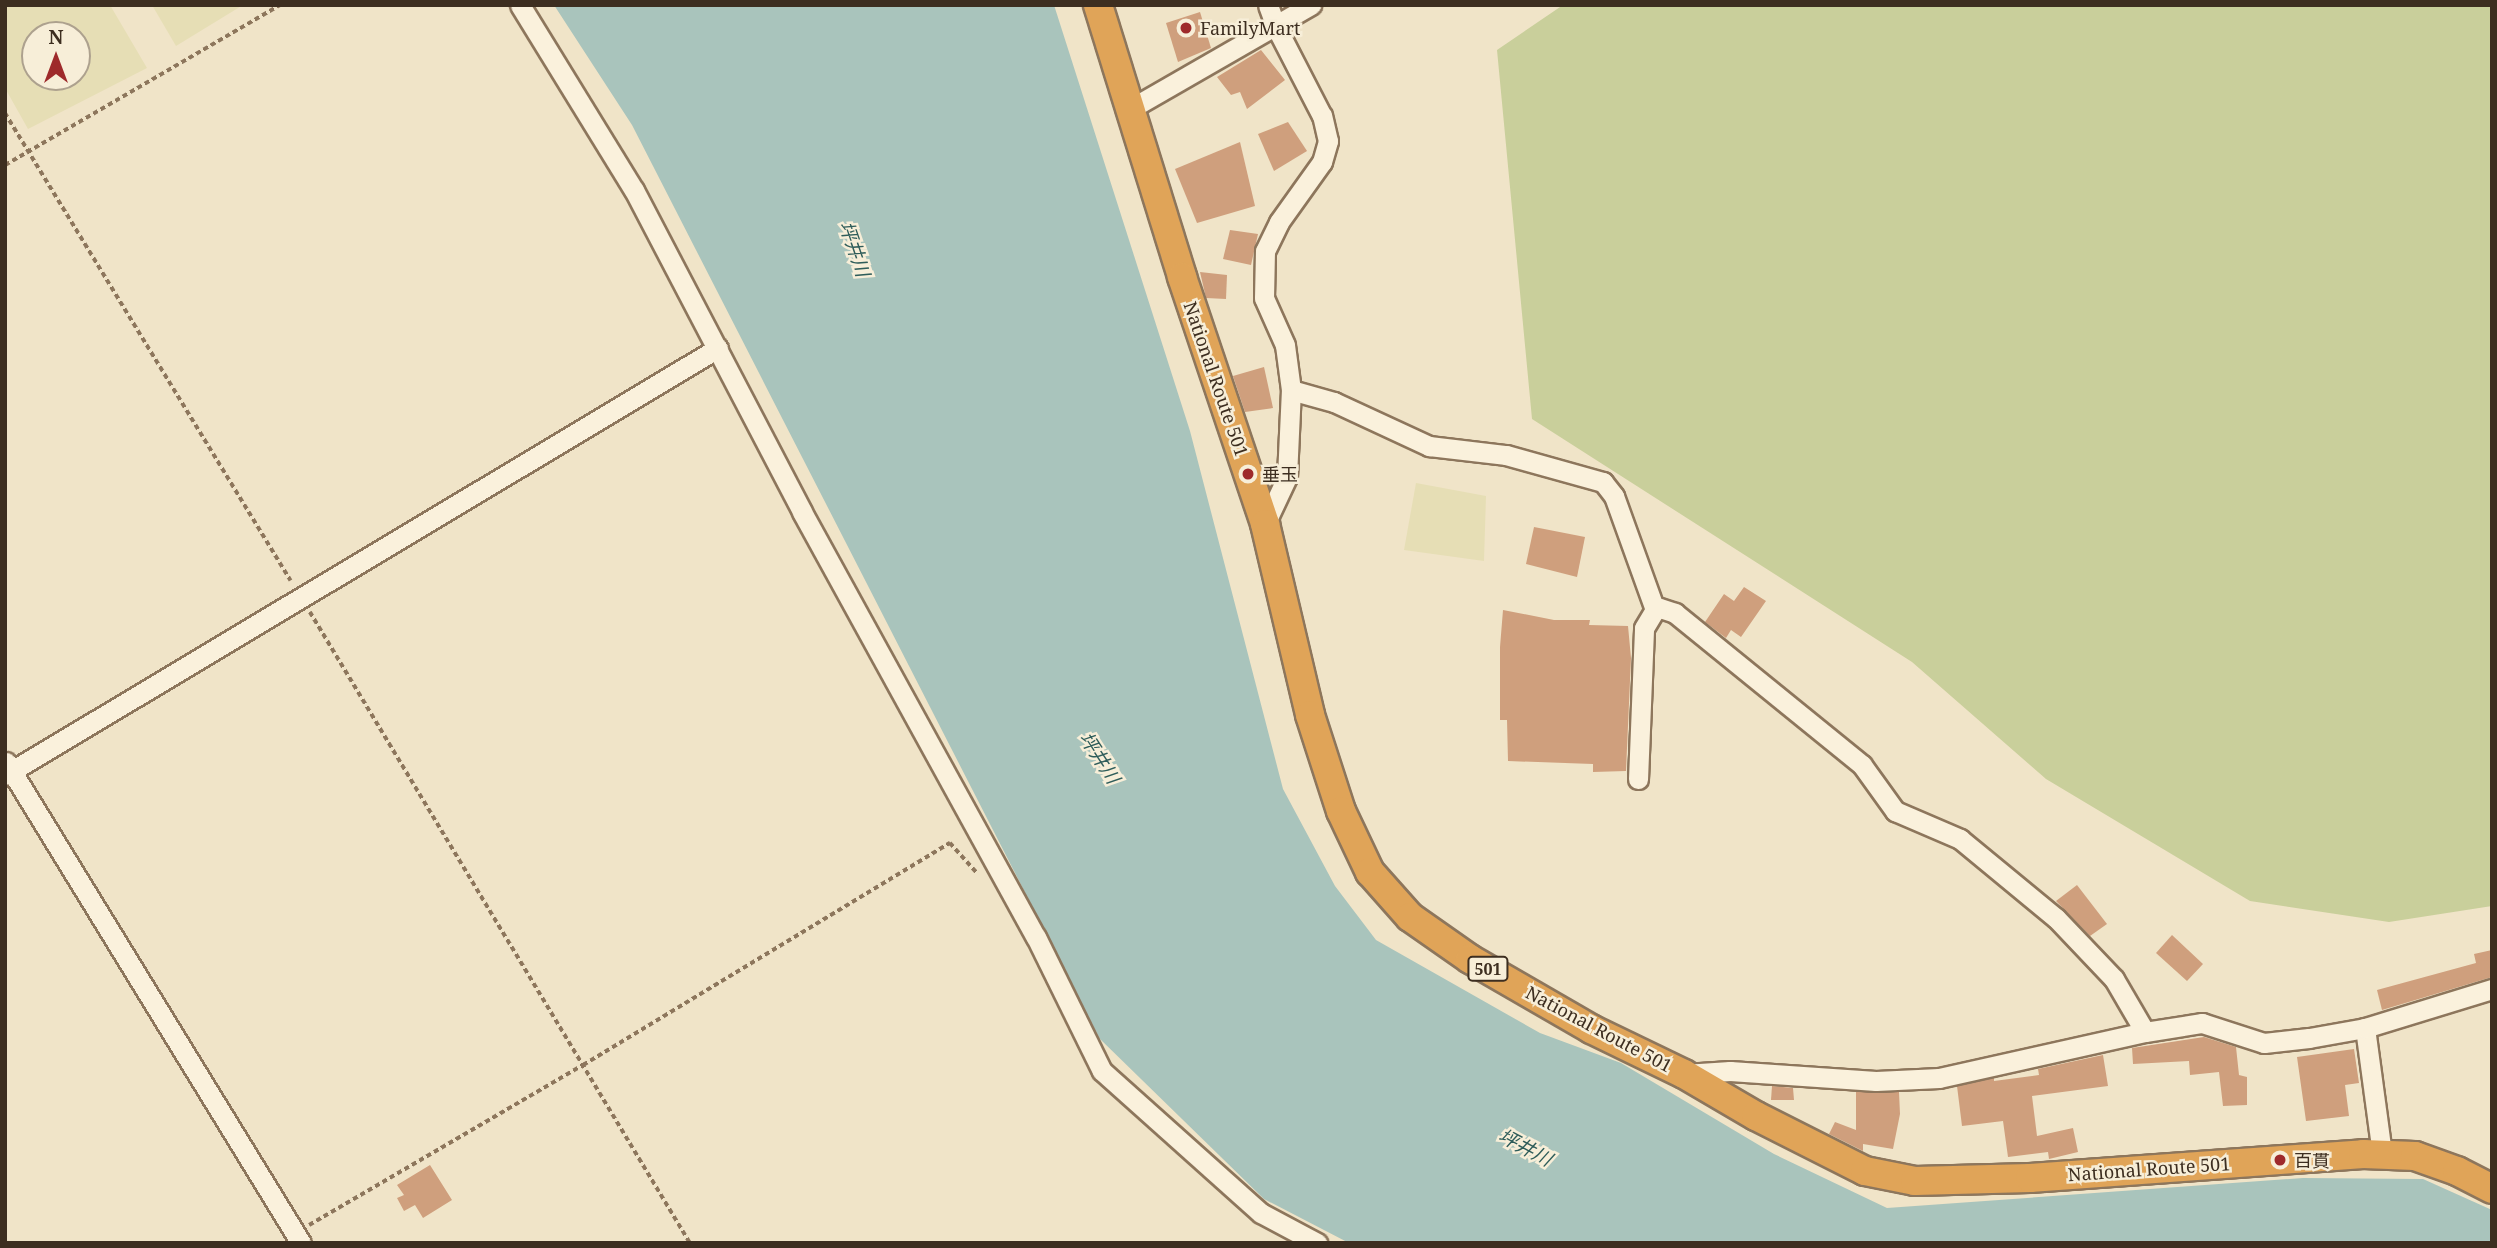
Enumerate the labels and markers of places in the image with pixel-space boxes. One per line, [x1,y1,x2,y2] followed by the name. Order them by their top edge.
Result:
[1200,17,1300,39] place label: FamilyMart
[1178,20,1194,36] marker: FamilyMart
[1262,463,1298,485] place label: 垂玉
[1240,466,1256,482] marker: 垂玉
[2294,1149,2330,1171] place label: 百貫
[2272,1152,2288,1168] marker: 百貫

